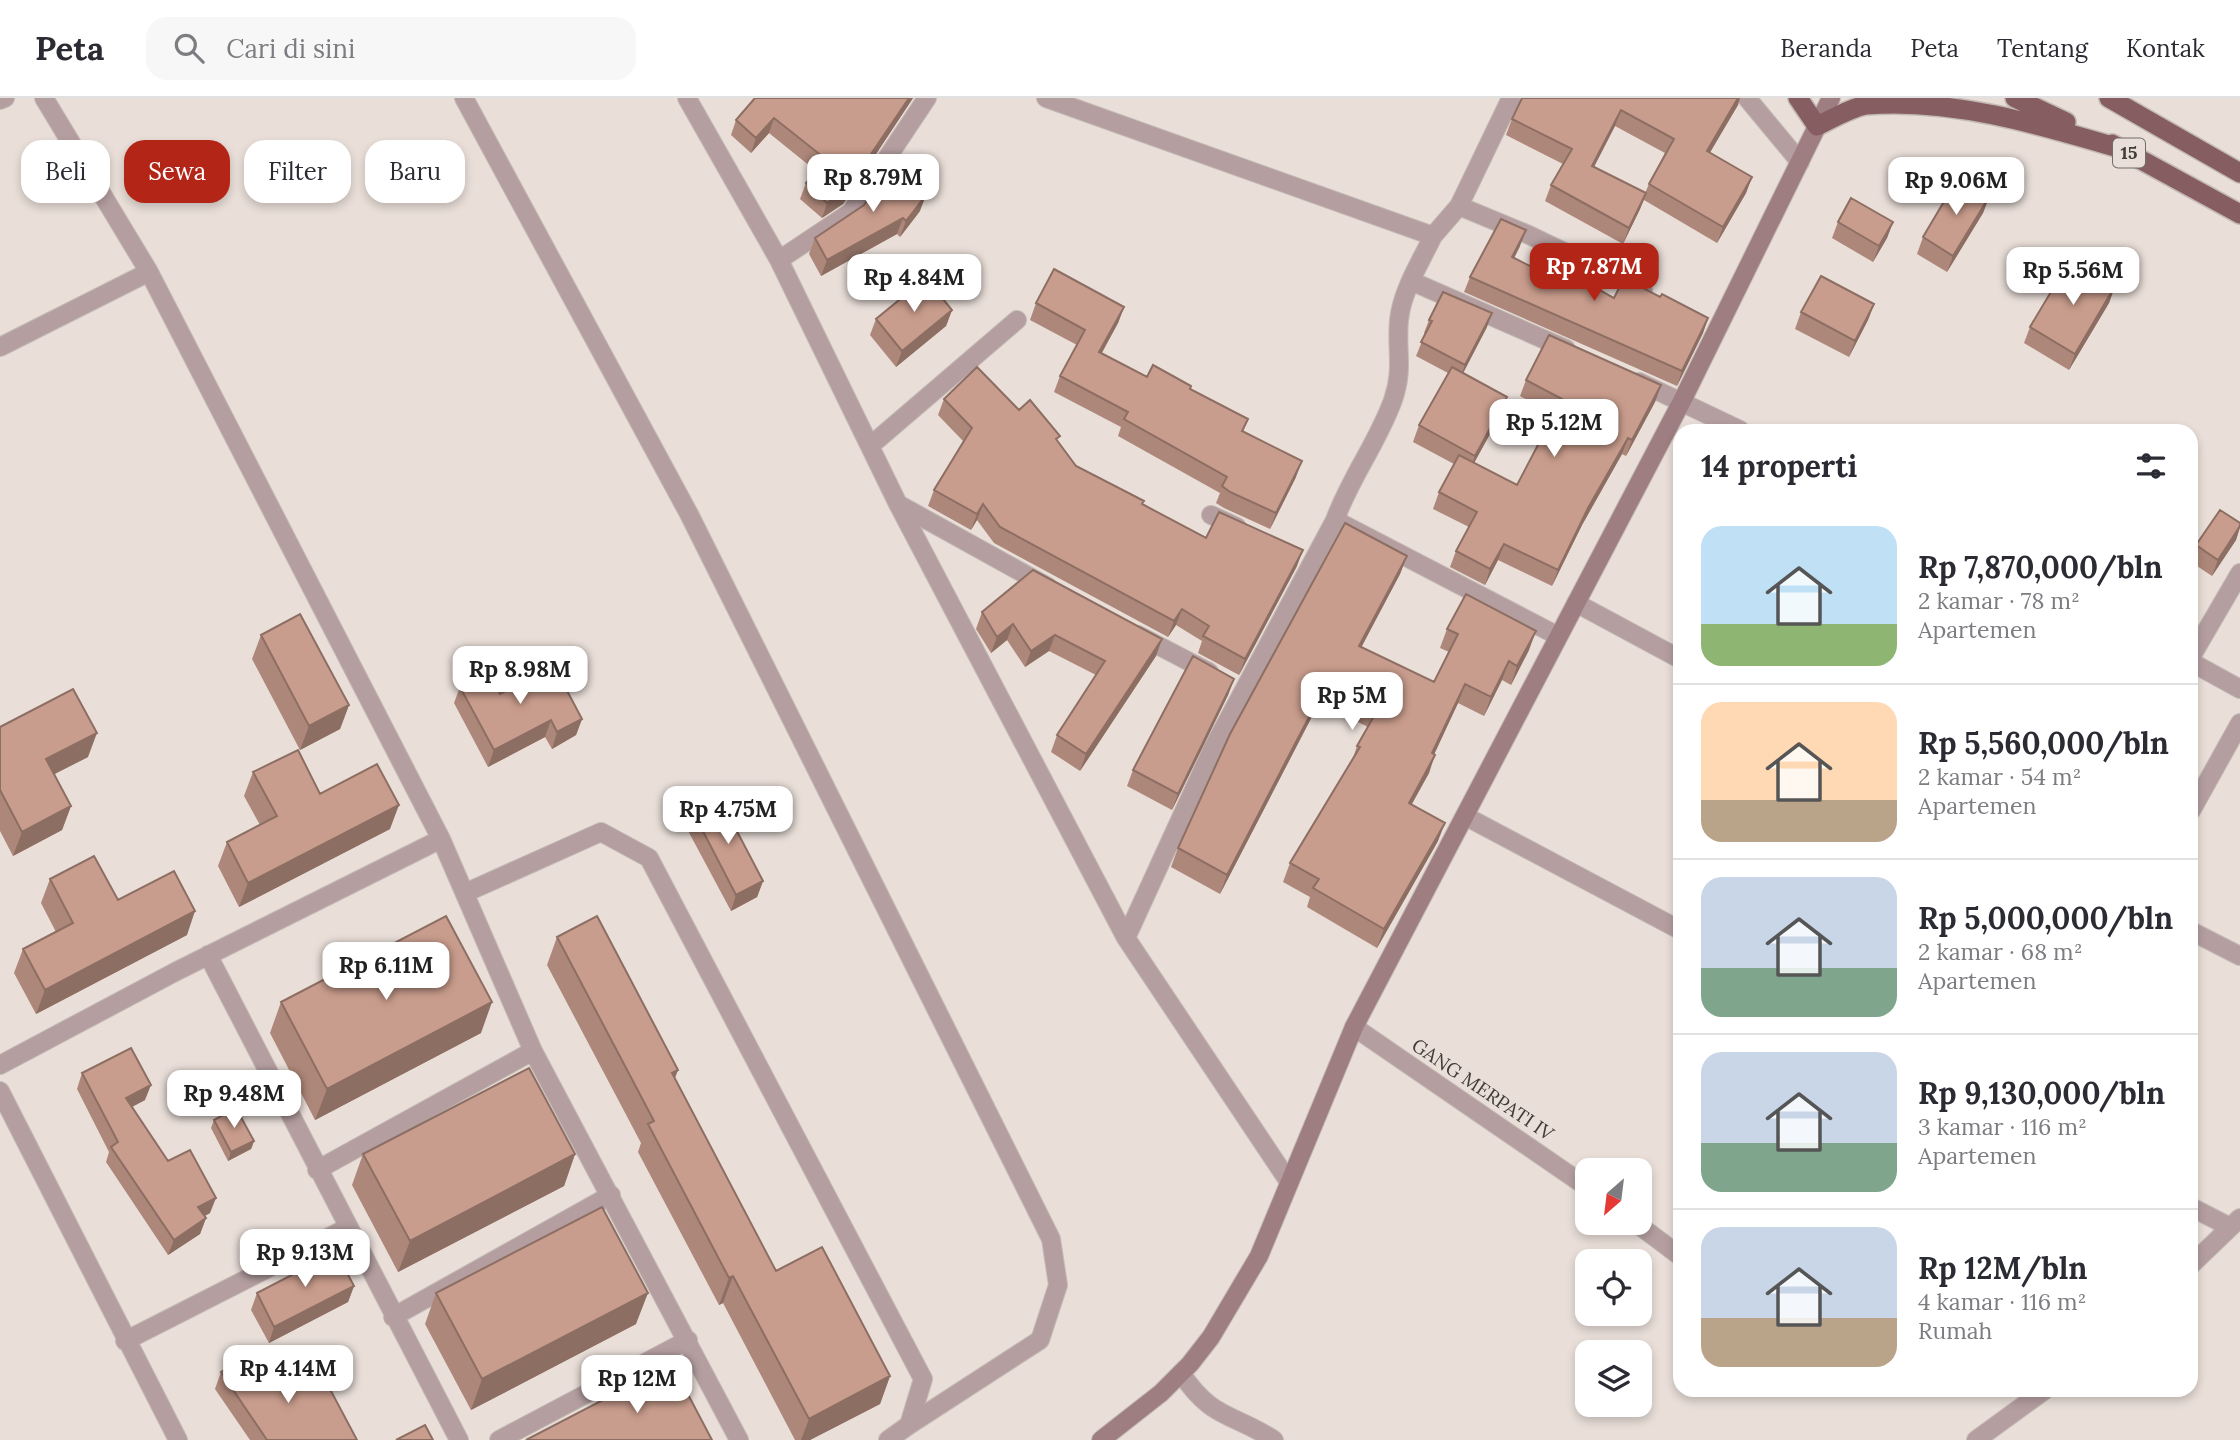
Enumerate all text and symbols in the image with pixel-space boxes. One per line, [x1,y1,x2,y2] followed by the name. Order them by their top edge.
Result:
[146,17,636,80] search box
[35,27,104,69] text: Peta
[170,29,208,67] icon: search
[226,32,355,65] text: Cari di sini
[1780,33,1872,64] text: Beranda
[1910,33,1959,64] text: Peta
[1997,33,2088,64] text: Tentang
[2126,33,2205,64] text: Kontak
[2113,138,2145,168] road number: 15
[21,140,110,203] chip: Beli
[124,140,230,203] chip: Sewa
[244,140,351,203] chip: Filter
[365,140,465,203] chip: Baru
[801,155,945,214] pin: Rp 8.79M
[1884,158,2028,217] pin: Rp 9.06M
[823,162,923,191] text: Rp 8.79M
[1904,165,2008,194] text: Rp 9.06M
[1522,244,1666,303] pin: Rp 7.87M
[2001,248,2145,307] pin: Rp 5.56M
[1546,251,1642,280] text: Rp 7.87M
[842,254,986,314] pin: Rp 4.84M
[2022,255,2124,284] text: Rp 5.56M
[863,262,965,291] text: Rp 4.84M
[1482,400,1626,459] pin: Rp 5.12M
[1505,407,1603,436] text: Rp 5.12M
[1701,447,1857,485] text: 14 properti
[2132,447,2170,485] icon: filters
[1918,548,2163,586] text: Rp 7,870,000/bln
[1757,554,1841,638] icon: home
[1918,586,2080,615] text: 2 kamar · 78 m²
[1918,615,2036,644] text: Apartemen
[448,646,592,706] pin: Rp 8.98M
[469,654,571,683] text: Rp 8.98M
[1303,672,1401,732] pin: Rp 5M
[1317,680,1387,709] text: Rp 5M
[1918,724,2169,762] text: Rp 5,560,000/bln
[1757,730,1841,814] icon: home
[1918,762,2081,791] text: 2 kamar · 54 m²
[656,786,800,846] pin: Rp 4.75M
[1918,791,2036,820] text: Apartemen
[679,794,777,823] text: Rp 4.75M
[1918,899,2173,937] text: Rp 5,000,000/bln
[1757,905,1841,989] icon: home
[1918,937,2083,966] text: 2 kamar · 68 m²
[314,942,458,1002] pin: Rp 6.11M
[338,950,434,979] text: Rp 6.11M
[1918,966,2036,995] text: Apartemen
[1407,1033,1559,1146] street label: GANG MERPATI IV
[162,1070,306,1130] pin: Rp 9.48M
[1918,1074,2165,1112] text: Rp 9,130,000/bln
[183,1078,285,1107] text: Rp 9.48M
[1757,1080,1841,1164] icon: home
[1918,1112,2087,1141] text: 3 kamar · 116 m²
[1918,1141,2036,1170] text: Apartemen
[1575,1158,1652,1236] north arrow
[1575,1158,1652,1417] map controls
[233,1230,377,1289] pin: Rp 9.13M
[256,1237,354,1266] text: Rp 9.13M
[1575,1249,1652,1326] button: locate
[1918,1249,2087,1287] text: Rp 12M/bln
[1757,1255,1841,1339] icon: home
[1918,1287,2086,1316] text: 4 kamar · 116 m²
[1918,1316,1992,1345] text: Rumah
[1575,1340,1652,1417] button: layers
[216,1346,360,1405] pin: Rp 4.14M
[239,1353,337,1382] text: Rp 4.14M
[580,1356,694,1415] pin: Rp 12M
[597,1363,677,1392] text: Rp 12M

